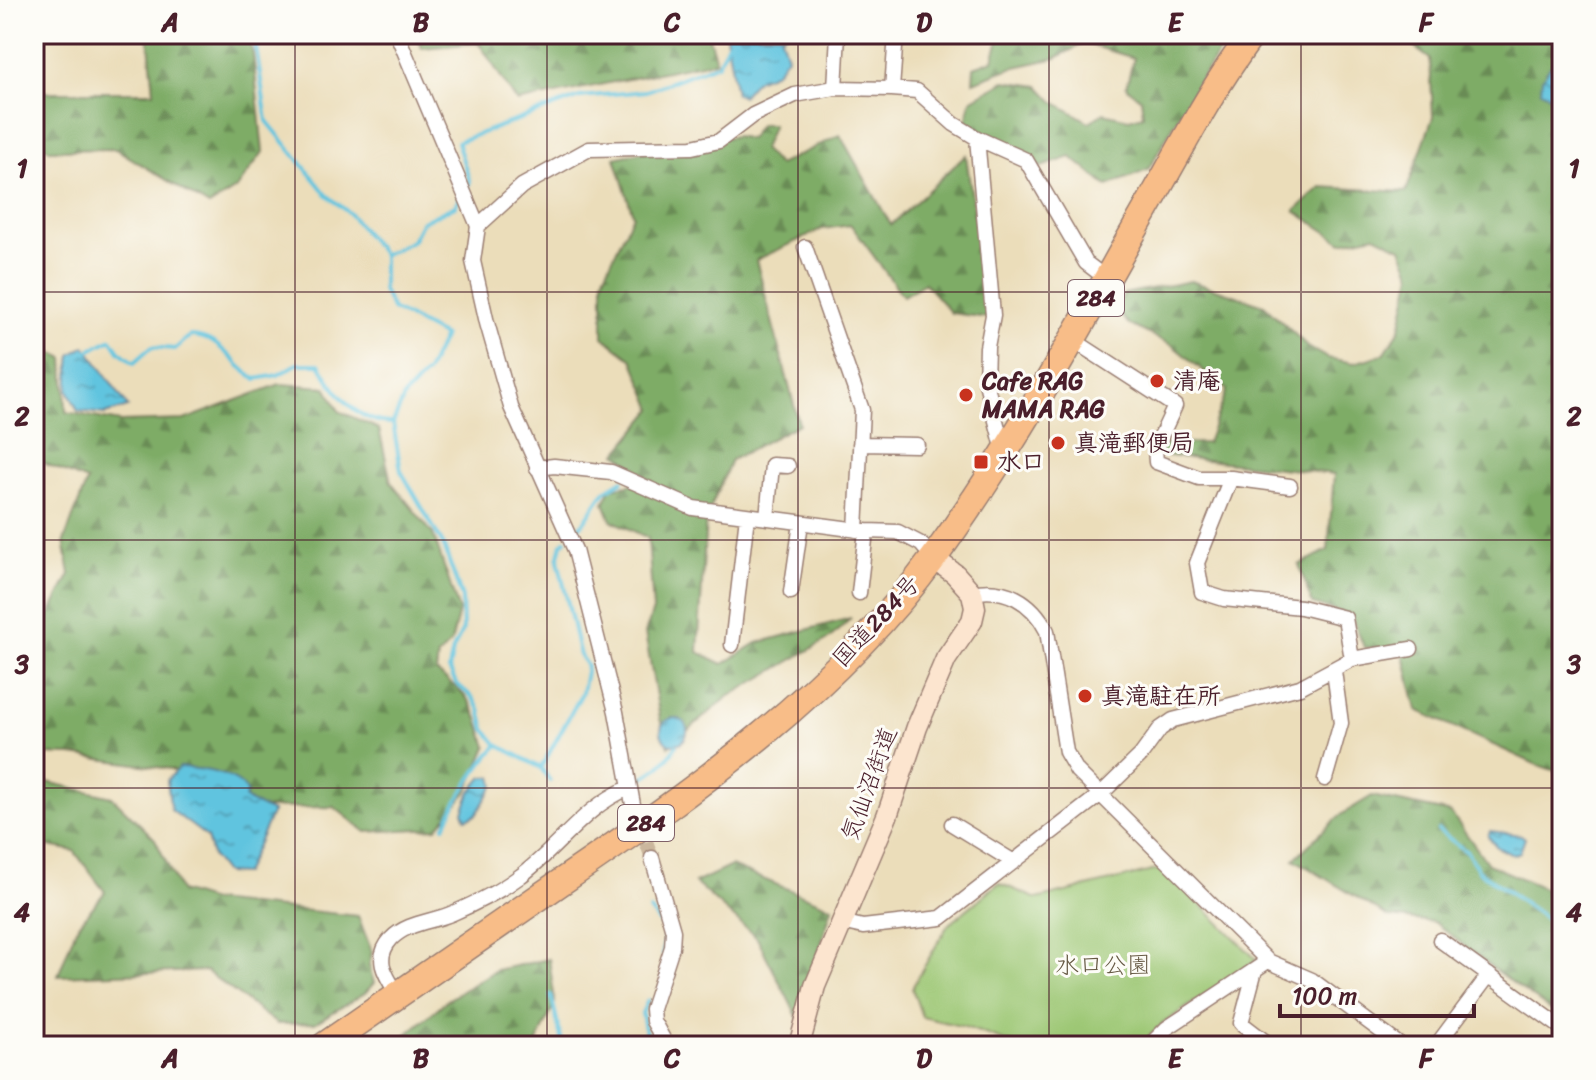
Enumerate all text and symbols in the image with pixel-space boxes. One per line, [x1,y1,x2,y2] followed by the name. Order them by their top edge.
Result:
[160,0,179,45] text: A
[413,0,430,45] text: B
[663,0,681,45] text: C
[916,0,932,45] text: D
[1168,0,1185,45] text: E
[1418,0,1435,45] text: F
[16,145,28,191] text: 1
[1568,145,1580,191] text: 1
[1068,280,1124,316] road number: 284
[981,360,1106,430] place label: Cafe RAG MAMA RAG
[1173,360,1221,402] place label: 清庵
[1148,372,1166,390] marker: 清庵
[957,386,975,404] marker: Cafe RAG MAMA RAG
[13,393,30,439] text: 2
[1565,393,1582,439] text: 2
[1074,422,1194,464] place label: 真滝郵便局
[1049,434,1067,452] marker: 真滝郵便局
[997,441,1045,483] place label: 水口
[972,453,990,471] marker: 水口
[821,565,931,677] street label: 国道284号
[14,641,30,687] text: 3
[1566,641,1582,687] text: 3
[1101,675,1221,717] place label: 真滝駐在所
[1076,687,1094,705] marker: 真滝駐在所
[829,720,909,848] street label: 気仙沼街道
[618,805,674,841] road number: 284
[14,889,30,935] text: 4
[1566,889,1582,935] text: 4
[1055,944,1151,986] park label: 水口公園
[1280,968,1474,1018] scale bar
[1292,975,1357,1017] text: 100 m
[160,1035,179,1080] text: A
[413,1035,430,1080] text: B
[663,1035,681,1080] text: C
[916,1035,932,1080] text: D
[1168,1035,1185,1080] text: E
[1418,1035,1435,1080] text: F

